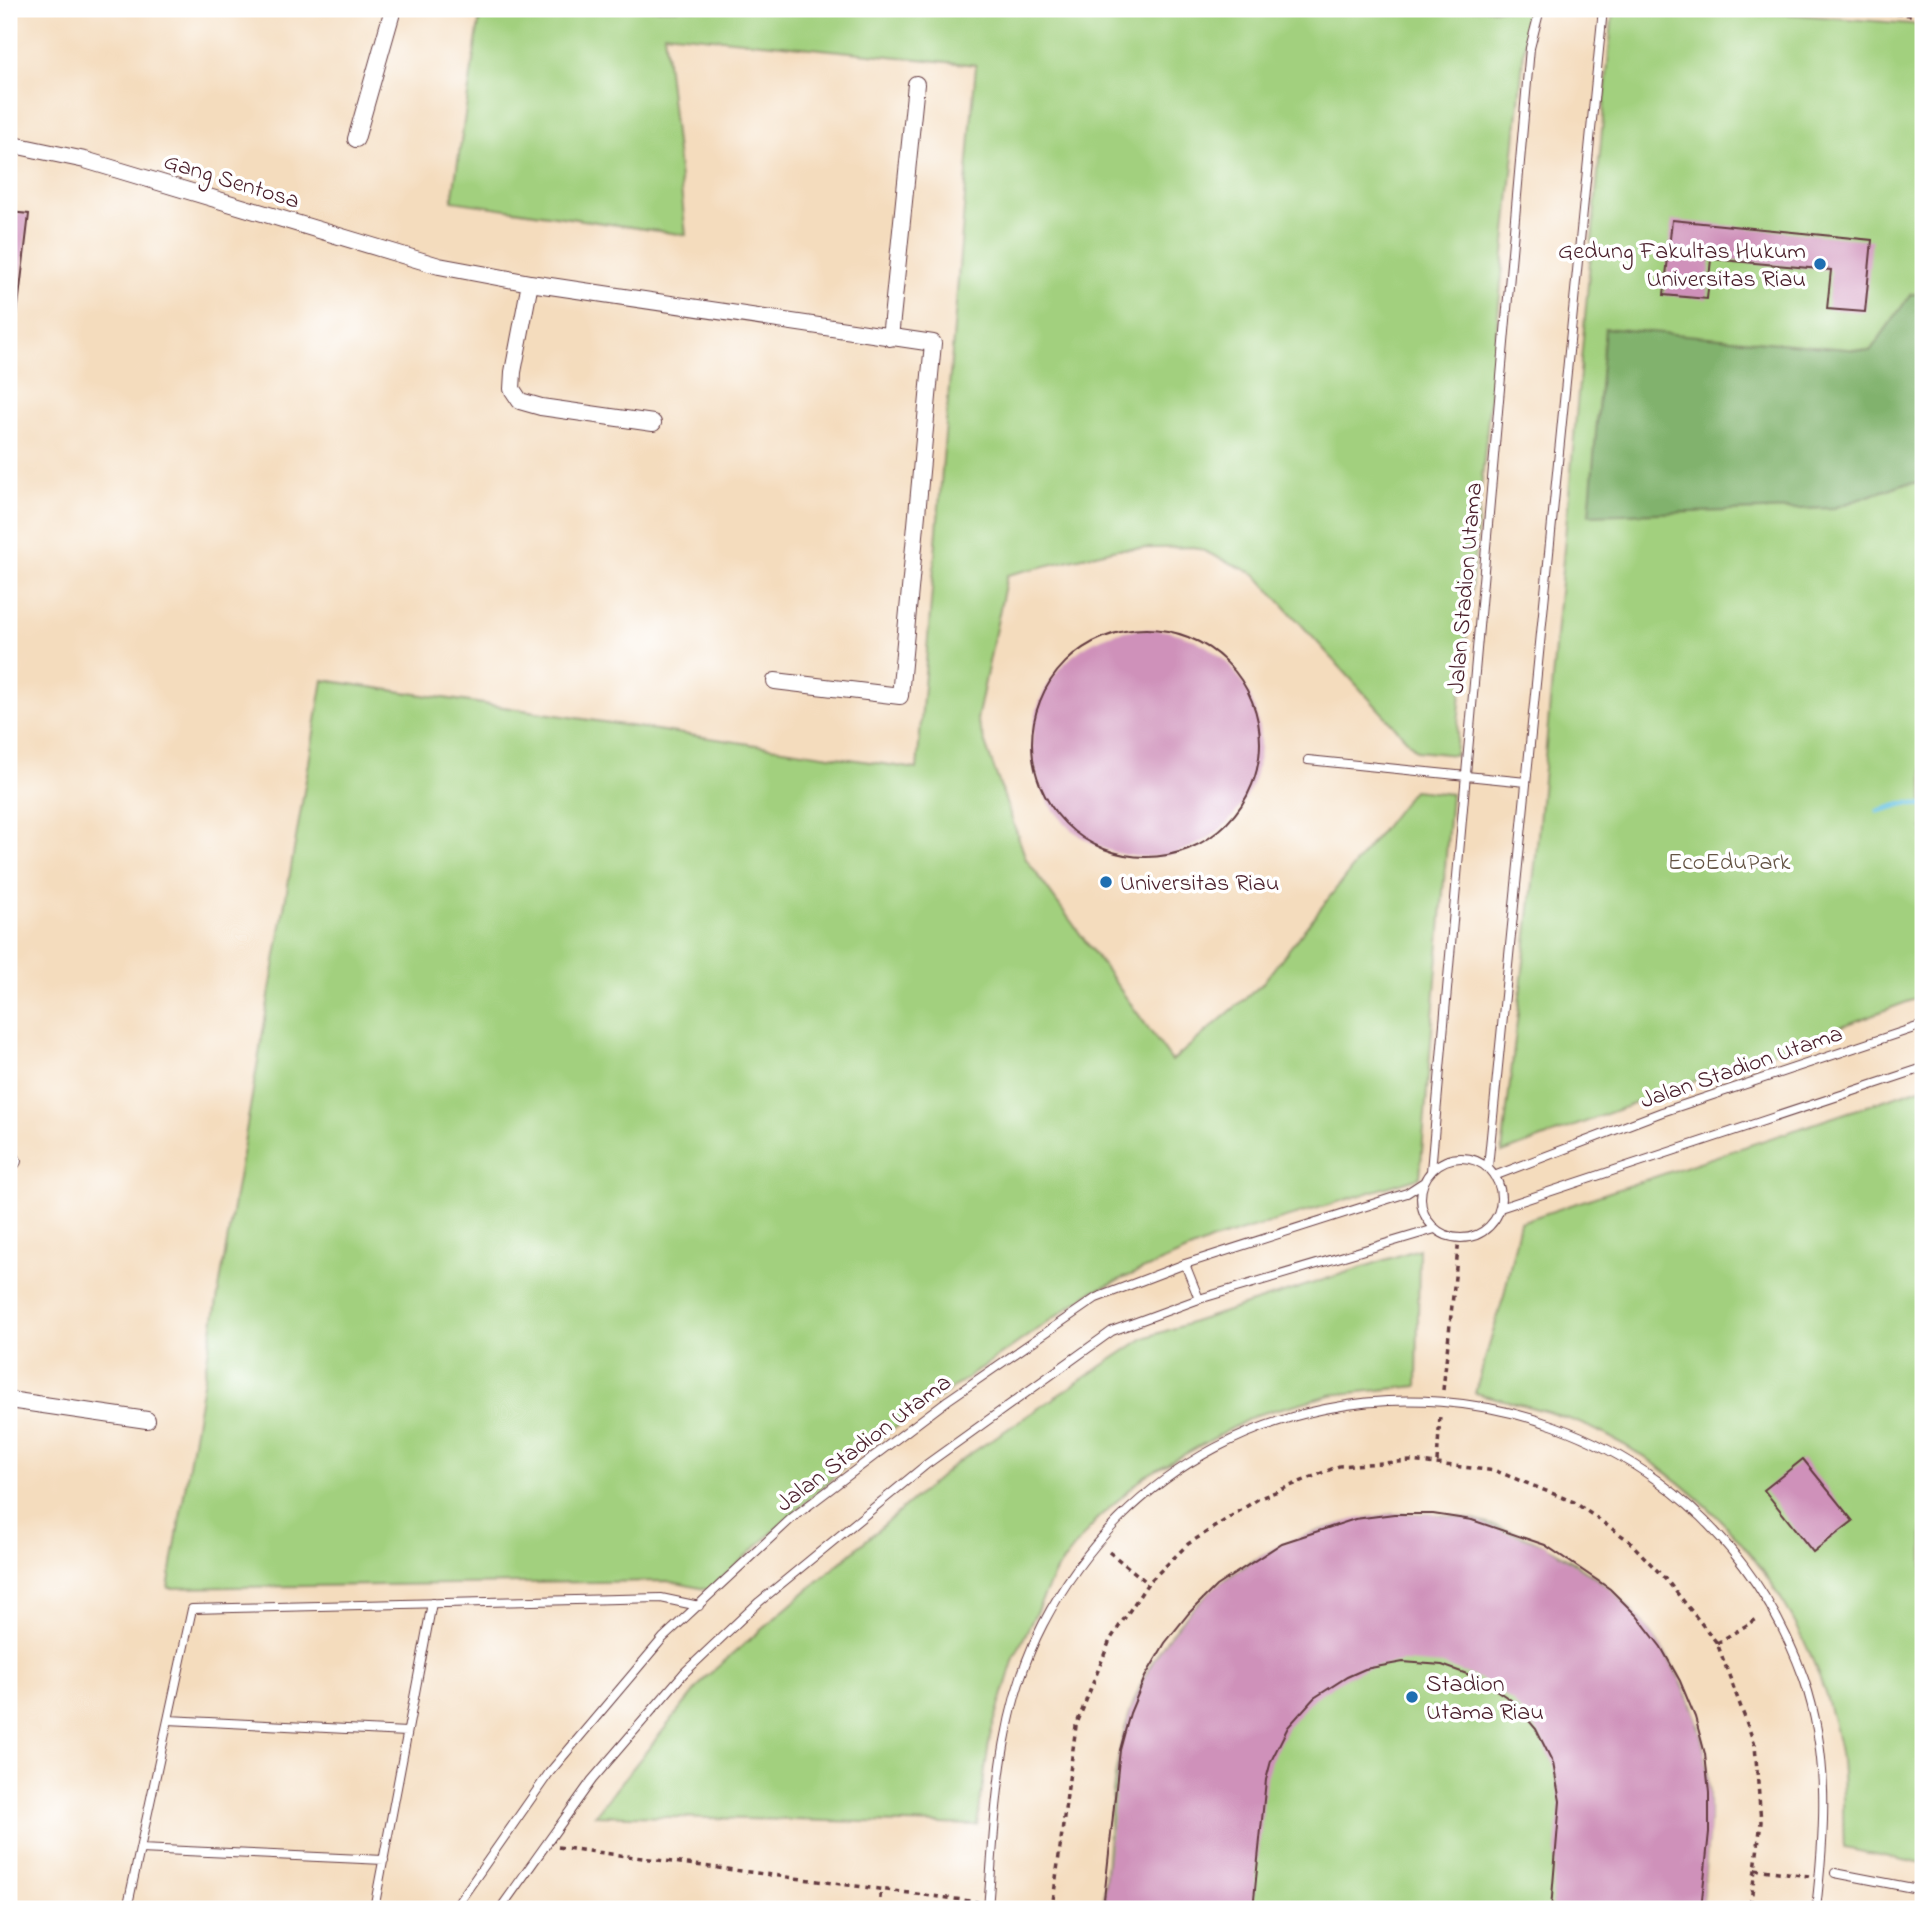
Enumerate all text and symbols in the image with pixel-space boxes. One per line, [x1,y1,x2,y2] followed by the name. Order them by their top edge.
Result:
[159,145,303,220] street label: Gang Sentosa
[1558,235,1806,298] place label: Gedung Fakultas Hukum Universitas Riau
[1812,256,1828,272] marker: Gedung Fakultas Hukum Universitas Riau
[1440,481,1493,695] street label: Jalan Stadion Utama
[1668,846,1791,881] park label: EcoEduPark
[1120,867,1279,902] place label: Universitas Riau
[1098,874,1114,890] marker: Universitas Riau
[1636,1017,1848,1119] street label: Jalan Stadion Utama
[769,1366,960,1522] street label: Jalan Stadion Utama
[1426,1668,1544,1731] place label: Stadion Utama Riau
[1404,1689,1420,1705] marker: Stadion Utama Riau

